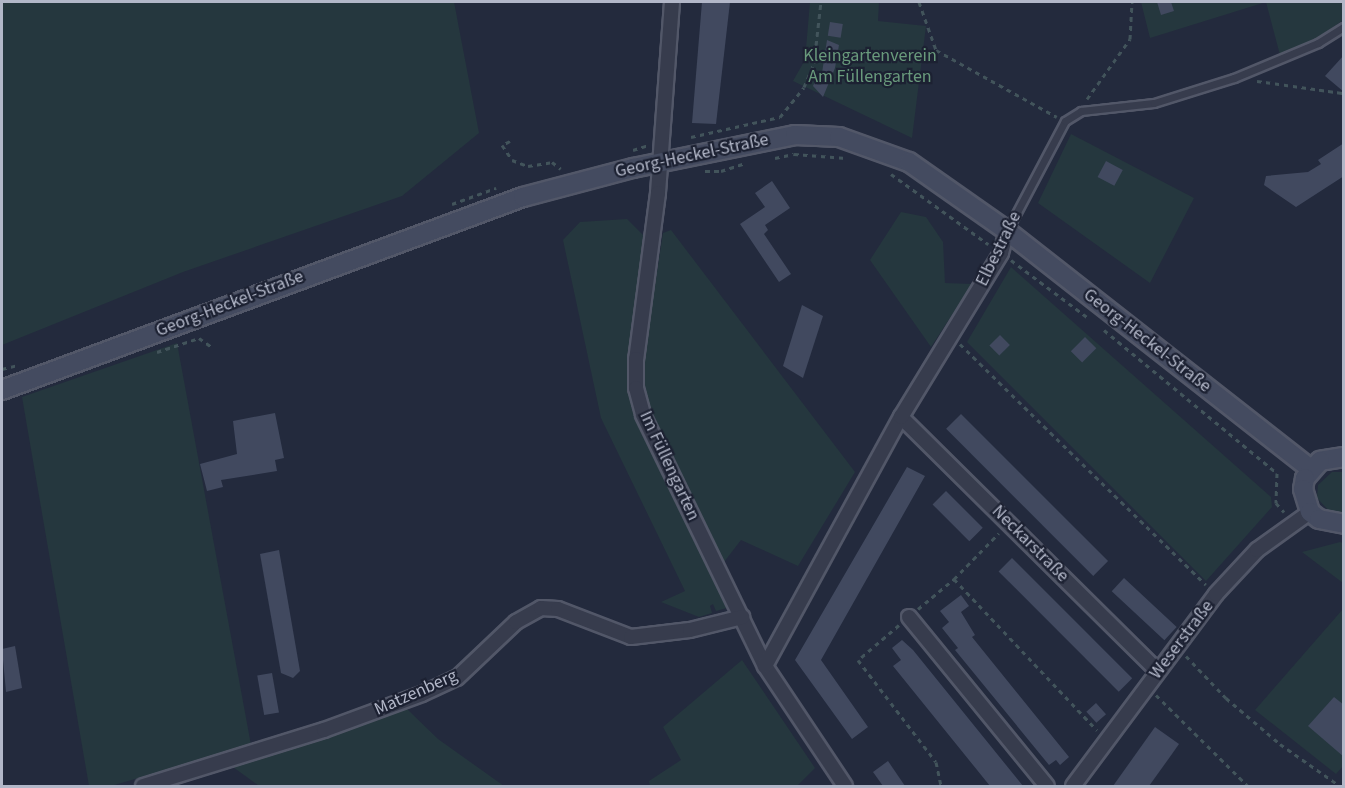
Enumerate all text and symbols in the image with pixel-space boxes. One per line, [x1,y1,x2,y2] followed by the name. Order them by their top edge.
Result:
[803,46,937,88] park label: Kleingartenverein Am Füllengarten
[613,129,771,183] street label: Georg-Heckel-Straße
[972,208,1026,290] street label: Elbestraße
[153,266,307,342] street label: Georg-Heckel-Straße
[1079,284,1215,398] street label: Georg-Heckel-Straße
[634,408,704,524] street label: Im Füllengarten
[987,501,1073,587] street label: Neckarstraße
[1145,596,1219,684] street label: Weserstraße
[371,665,461,721] street label: Matzenberg

